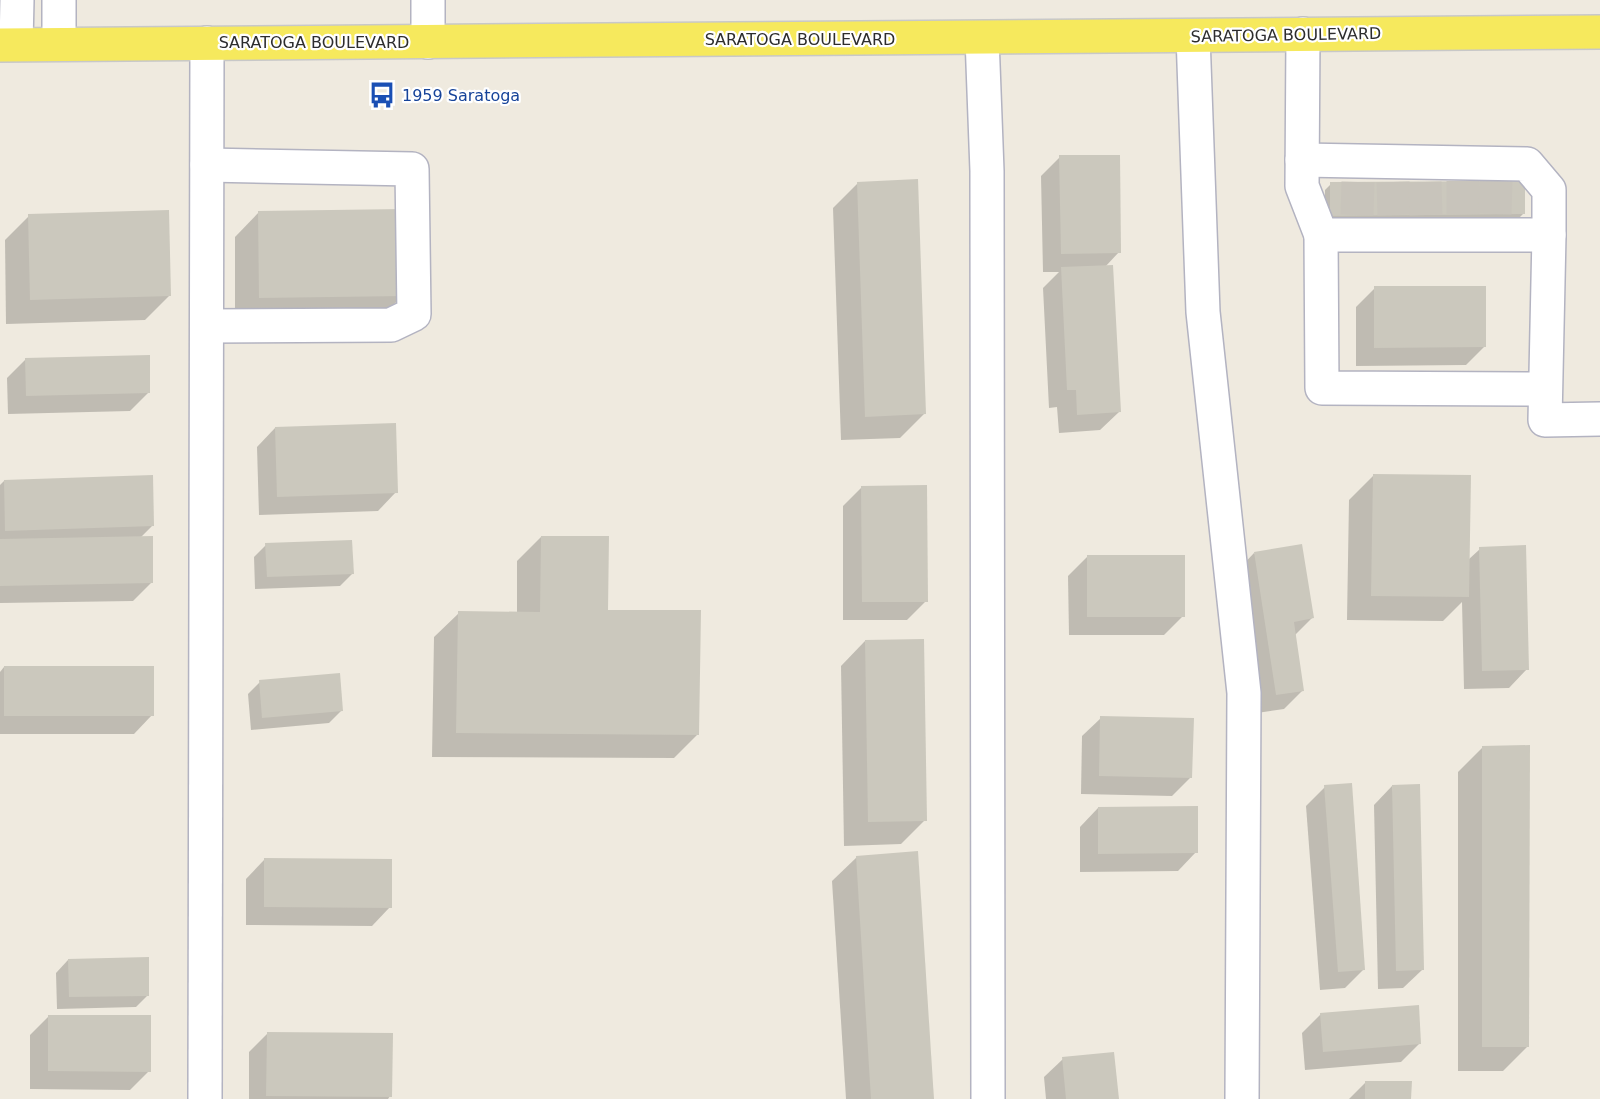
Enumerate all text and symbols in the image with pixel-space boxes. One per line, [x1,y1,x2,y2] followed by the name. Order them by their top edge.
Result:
[1190,24,1382,46] street label: SARATOGA BOULEVARD
[705,30,895,49] street label: SARATOGA BOULEVARD
[219,33,409,52] street label: SARATOGA BOULEVARD
[367,80,397,110] bus stop icon: 1959 Saratoga
[402,86,520,105] place label: 1959 Saratoga

